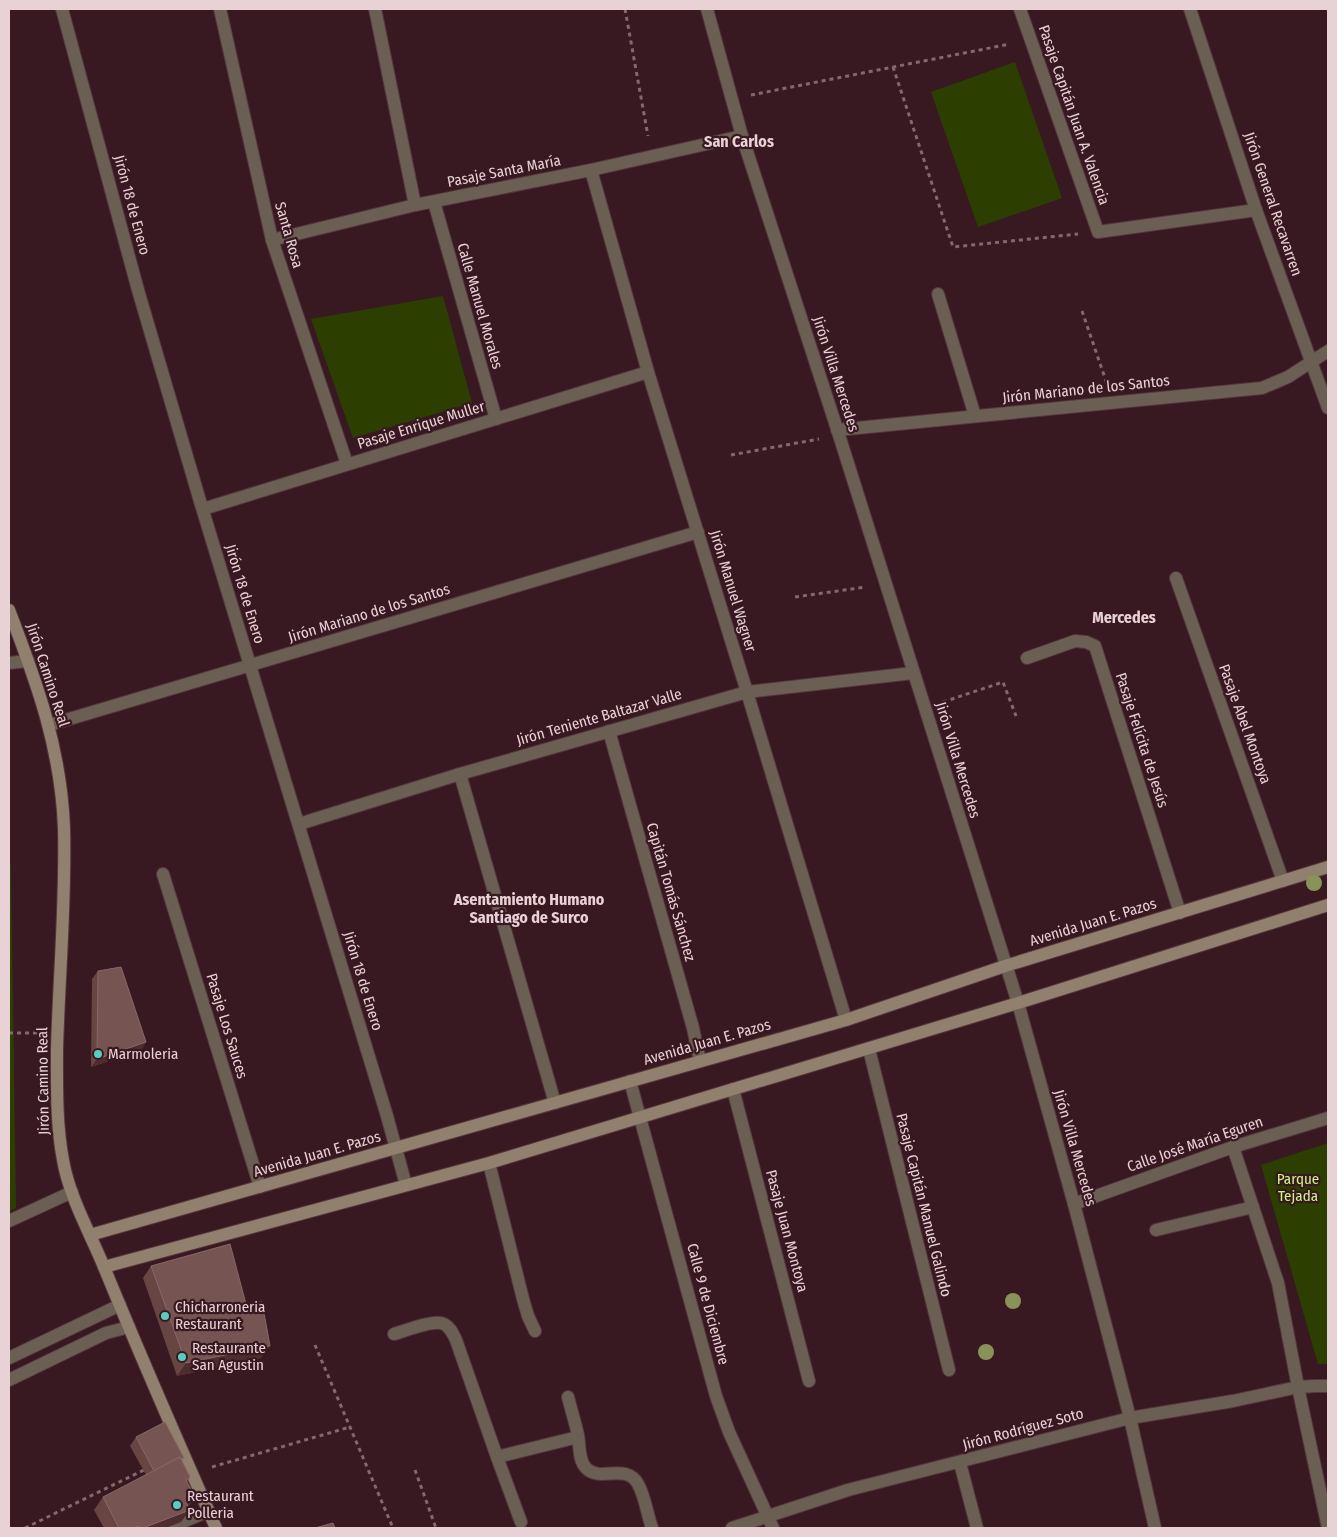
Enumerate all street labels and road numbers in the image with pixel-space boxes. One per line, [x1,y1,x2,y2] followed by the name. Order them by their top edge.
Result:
[1035,23,1113,207] street label: Pasaje Capitán Juan A. Valencia
[1240,130,1306,278] street label: Jirón General Recavarren
[446,151,562,191] street label: Pasaje Santa María
[110,153,154,257] street label: Jirón 18 de Enero
[271,200,307,270] street label: Santa Rosa
[453,241,507,371] street label: Calle Manuel Morales
[809,314,863,434] street label: Jirón Villa Mercedes
[1001,371,1171,407] street label: Jirón Mariano de los Santos
[355,397,488,453] street label: Pasaje Enrique Muller
[706,528,760,655] street label: Jirón Manuel Wagner
[221,542,269,646] street label: Jirón 18 de Enero
[286,580,452,646] street label: Jirón Mariano de los Santos
[23,621,73,729] street label: Jirón Camino Real
[1215,662,1275,786] street label: Pasaje Abel Montoya
[1112,670,1172,810] street label: Pasaje Felícita de Jesús
[514,685,684,749] street label: Jirón Teniente Baltazar Valle
[932,700,984,820] street label: Jirón Villa Mercedes
[643,821,699,963] street label: Capitán Tomás Sánchez
[1027,894,1159,950] street label: Avenida Juan E. Pazos
[339,929,387,1033] street label: Jirón 18 de Enero
[202,971,252,1081] street label: Pasaje Los Sauces
[641,1015,773,1069] street label: Avenida Juan E. Pazos
[33,1027,53,1135] street label: Jirón Camino Real
[1050,1088,1100,1208] street label: Jirón Villa Mercedes
[892,1111,956,1299] street label: Pasaje Capitán Manuel Galindo
[1125,1112,1265,1176] street label: Calle José María Eguren
[251,1127,383,1181] street label: Avenida Juan E. Pazos
[762,1168,812,1294] street label: Pasaje Juan Montoya
[683,1241,733,1367] street label: Calle 9 de Diciembre
[961,1404,1085,1454] street label: Jirón Rodríguez Soto

